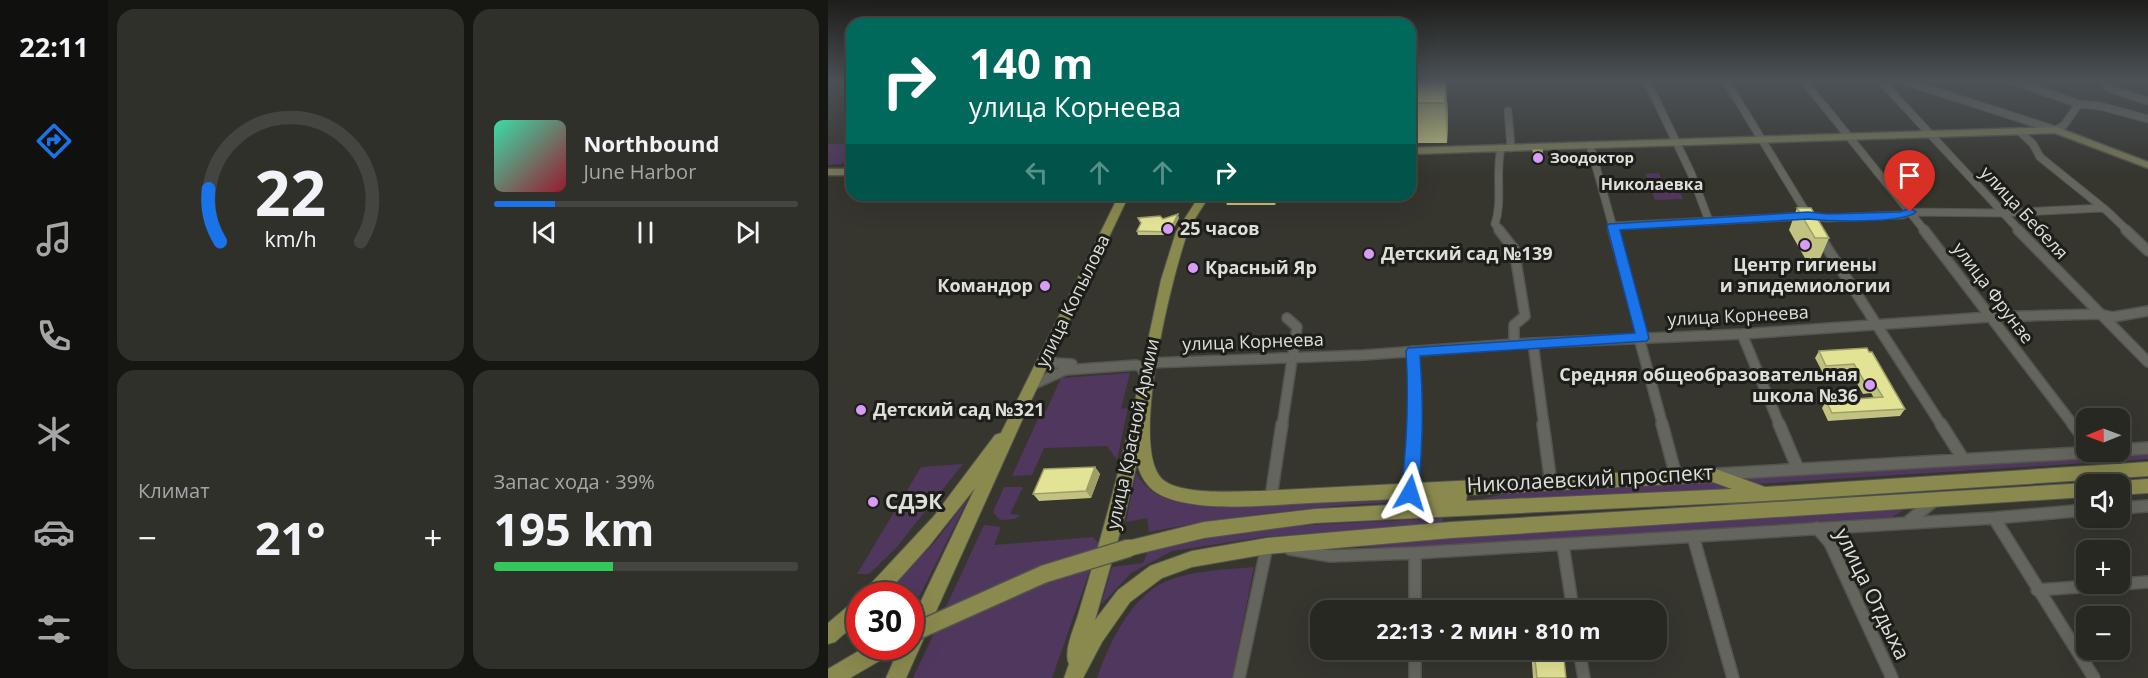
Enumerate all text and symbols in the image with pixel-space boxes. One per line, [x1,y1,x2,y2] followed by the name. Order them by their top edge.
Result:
[19,28,89,65] text: 22:11
[969,34,1093,91] text: 140 m
[870,42,948,120] icon: right
[969,88,1181,125] text: улица Корнеева
[33,120,75,162] icon: directions
[584,128,719,158] text: Northbound
[1550,147,1634,167] place label: Зоодоктор
[255,149,326,234] text: 22
[1884,150,1935,212] pin
[1531,151,1545,165] marker: Зоодоктор
[1020,156,1053,189] icon: left
[1083,156,1116,189] icon: ahead
[1146,156,1179,189] icon: ahead
[1209,156,1242,189] icon: right
[584,158,696,185] text: June Harbor
[1893,159,1926,192] icon: arrive
[1975,161,2074,264] street label: улица Бебеля
[1601,173,1703,195] district label: Николаевка
[528,216,561,249] icon: previous
[629,216,662,249] icon: pause
[731,216,764,249] icon: next
[1180,216,1260,240] place label: 25 часов
[33,218,75,260] icon: music
[1161,222,1175,236] marker: 25 часов
[264,224,316,253] text: km/h
[1030,230,1115,371] street label: улица Копылова
[1948,237,2040,348] street label: улица Фрунзе
[1798,238,1812,252] marker: Центр гигиены и эпидемиологии
[1381,241,1552,265] place label: Детский сад №139
[1362,247,1376,261] marker: Детский сад №139
[1720,252,1890,297] place label: Центр гигиены и эпидемиологии
[1205,255,1317,279] place label: Красный Яр
[1186,261,1200,275] marker: Красный Яр
[937,273,1033,297] place label: Командор
[1038,279,1052,293] marker: Командор
[1667,299,1809,331] street label: улица Корнеева
[33,315,75,357] icon: phone
[1182,327,1324,355] street label: улица Корнеева
[1100,336,1164,531] street label: улица Красной Армии
[1559,362,1858,407] place label: Средняя общеобразовательная школа №36
[1863,378,1877,392] marker: Средняя общеобразовательная школа №36
[873,397,1044,421] place label: Детский сад №321
[854,403,868,417] marker: Детский сад №321
[2076,408,2130,462] north arrow
[2076,408,2130,660] map controls
[33,413,75,455] icon: climate
[1466,458,1714,498] street label: Николаевский проспект
[1378,461,1442,525] position arrow
[494,468,655,495] text: Запас хода · 39%
[2076,474,2130,528] button: sound
[138,477,210,504] text: Климат
[885,487,943,515] place label: СДЭК
[866,495,880,509] marker: СДЭК
[494,498,654,559] text: 195 km
[255,507,326,568] text: 21°
[33,511,75,553] icon: car
[138,515,157,560] text: −
[424,515,442,560] text: +
[1829,523,1917,664] street label: улица Отдыха
[2076,540,2130,594] button: +
[846,582,924,660] speed limit sign: 30
[2076,606,2130,660] button: −
[33,608,75,650] icon: filters
[1376,615,1601,645] text: 22:13 · 2 мин · 810 m

